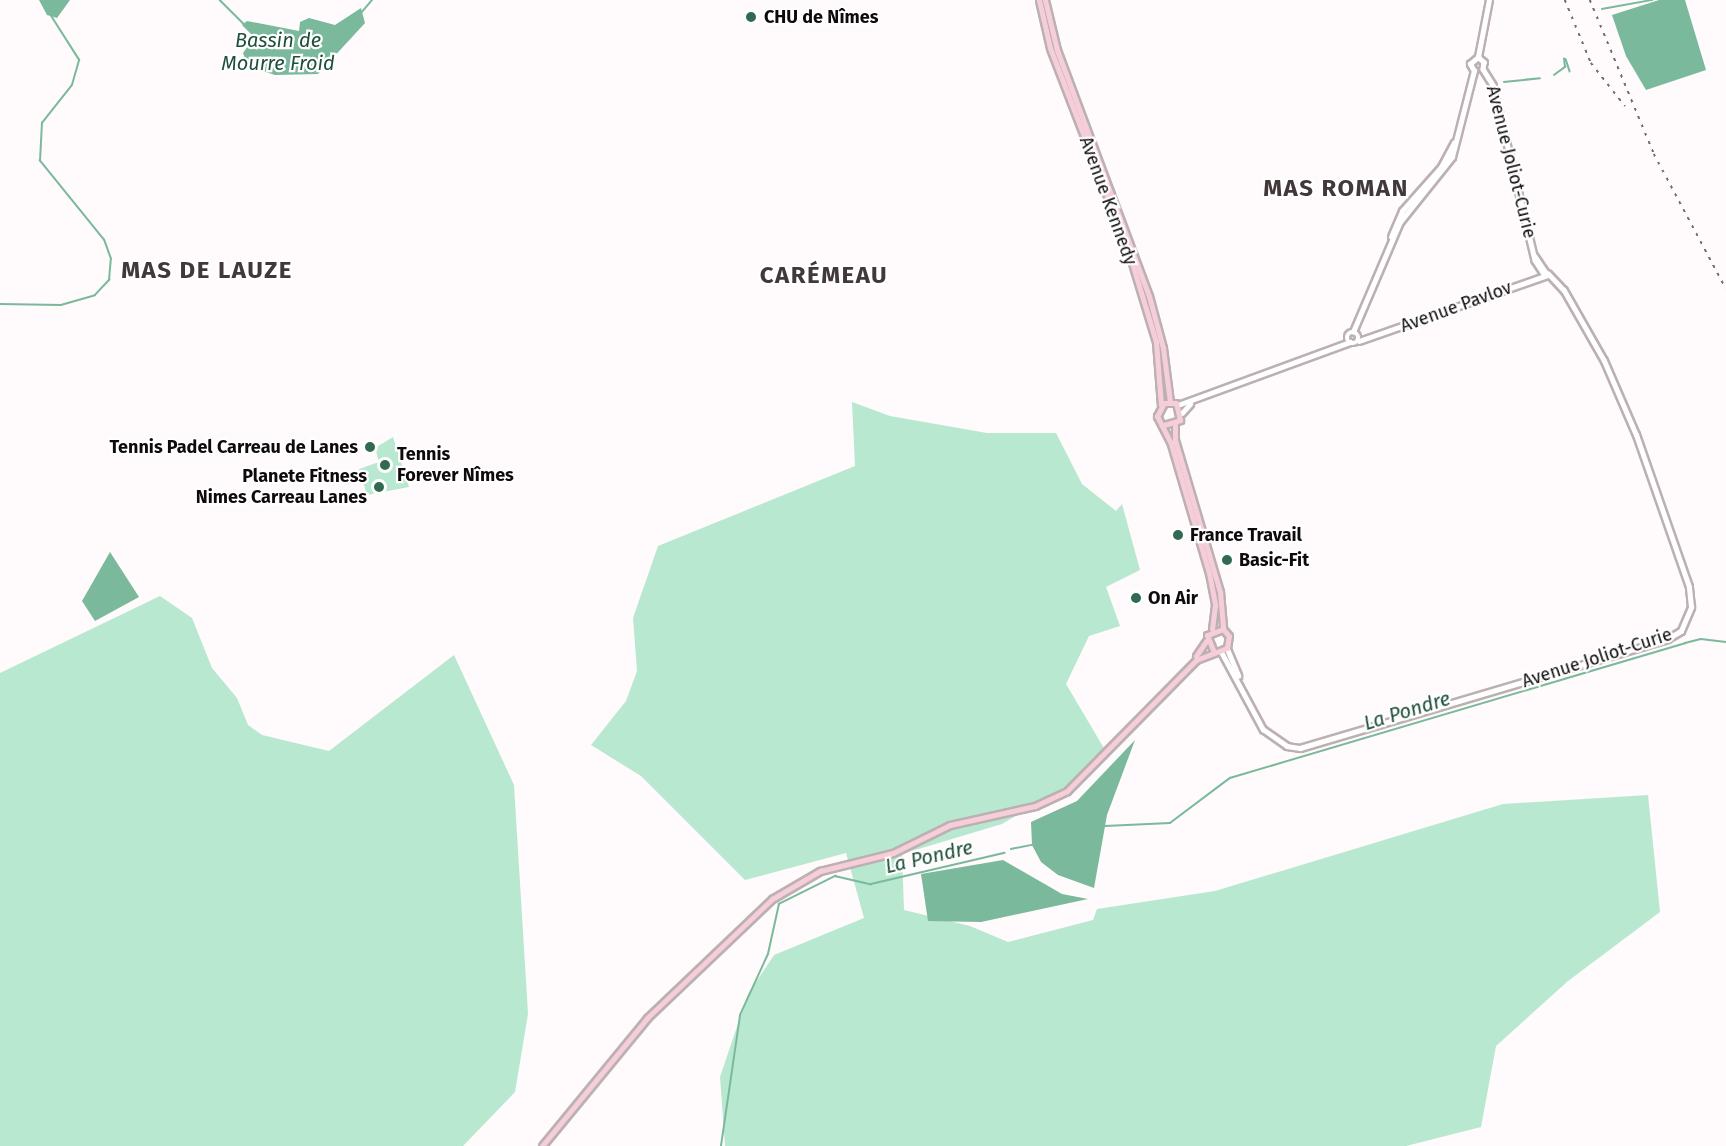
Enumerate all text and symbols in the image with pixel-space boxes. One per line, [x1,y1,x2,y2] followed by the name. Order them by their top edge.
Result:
[764,6,878,28] place label: CHU de Nîmes
[742,8,760,26] marker: CHU de Nîmes
[221,28,335,75] water label: Bassin de Mourre Froid
[1482,83,1540,241] street label: Avenue Joliot-Curie
[1075,134,1141,268] street label: Avenue Kennedy
[1263,175,1409,203] district label: MAS ROMAN
[121,257,293,285] district label: MAS DE LAUZE
[760,262,888,290] district label: CARÉMEAU
[1397,277,1515,337] street label: Avenue Pavlov
[109,436,358,458] place label: Tennis Padel Carreau de Lanes
[363,440,377,454] marker: Tennis Padel Carreau de Lanes
[397,444,514,486] place label: Tennis Forever Nîmes
[378,458,392,472] marker: Tennis Forever Nîmes
[196,466,367,508] place label: Planete Fitness Nimes Carreau Lanes
[372,480,386,494] marker: Planete Fitness Nimes Carreau Lanes
[1190,524,1302,546] place label: France Travail
[1171,528,1185,542] marker: France Travail
[1239,549,1309,571] place label: Basic-Fit
[1220,553,1234,567] marker: Basic-Fit
[1148,587,1198,609] place label: On Air
[1129,591,1143,605] marker: On Air
[1519,624,1675,692] street label: Avenue Joliot-Curie
[1361,687,1453,735] water label: La Pondre
[883,835,975,879] water label: La Pondre

